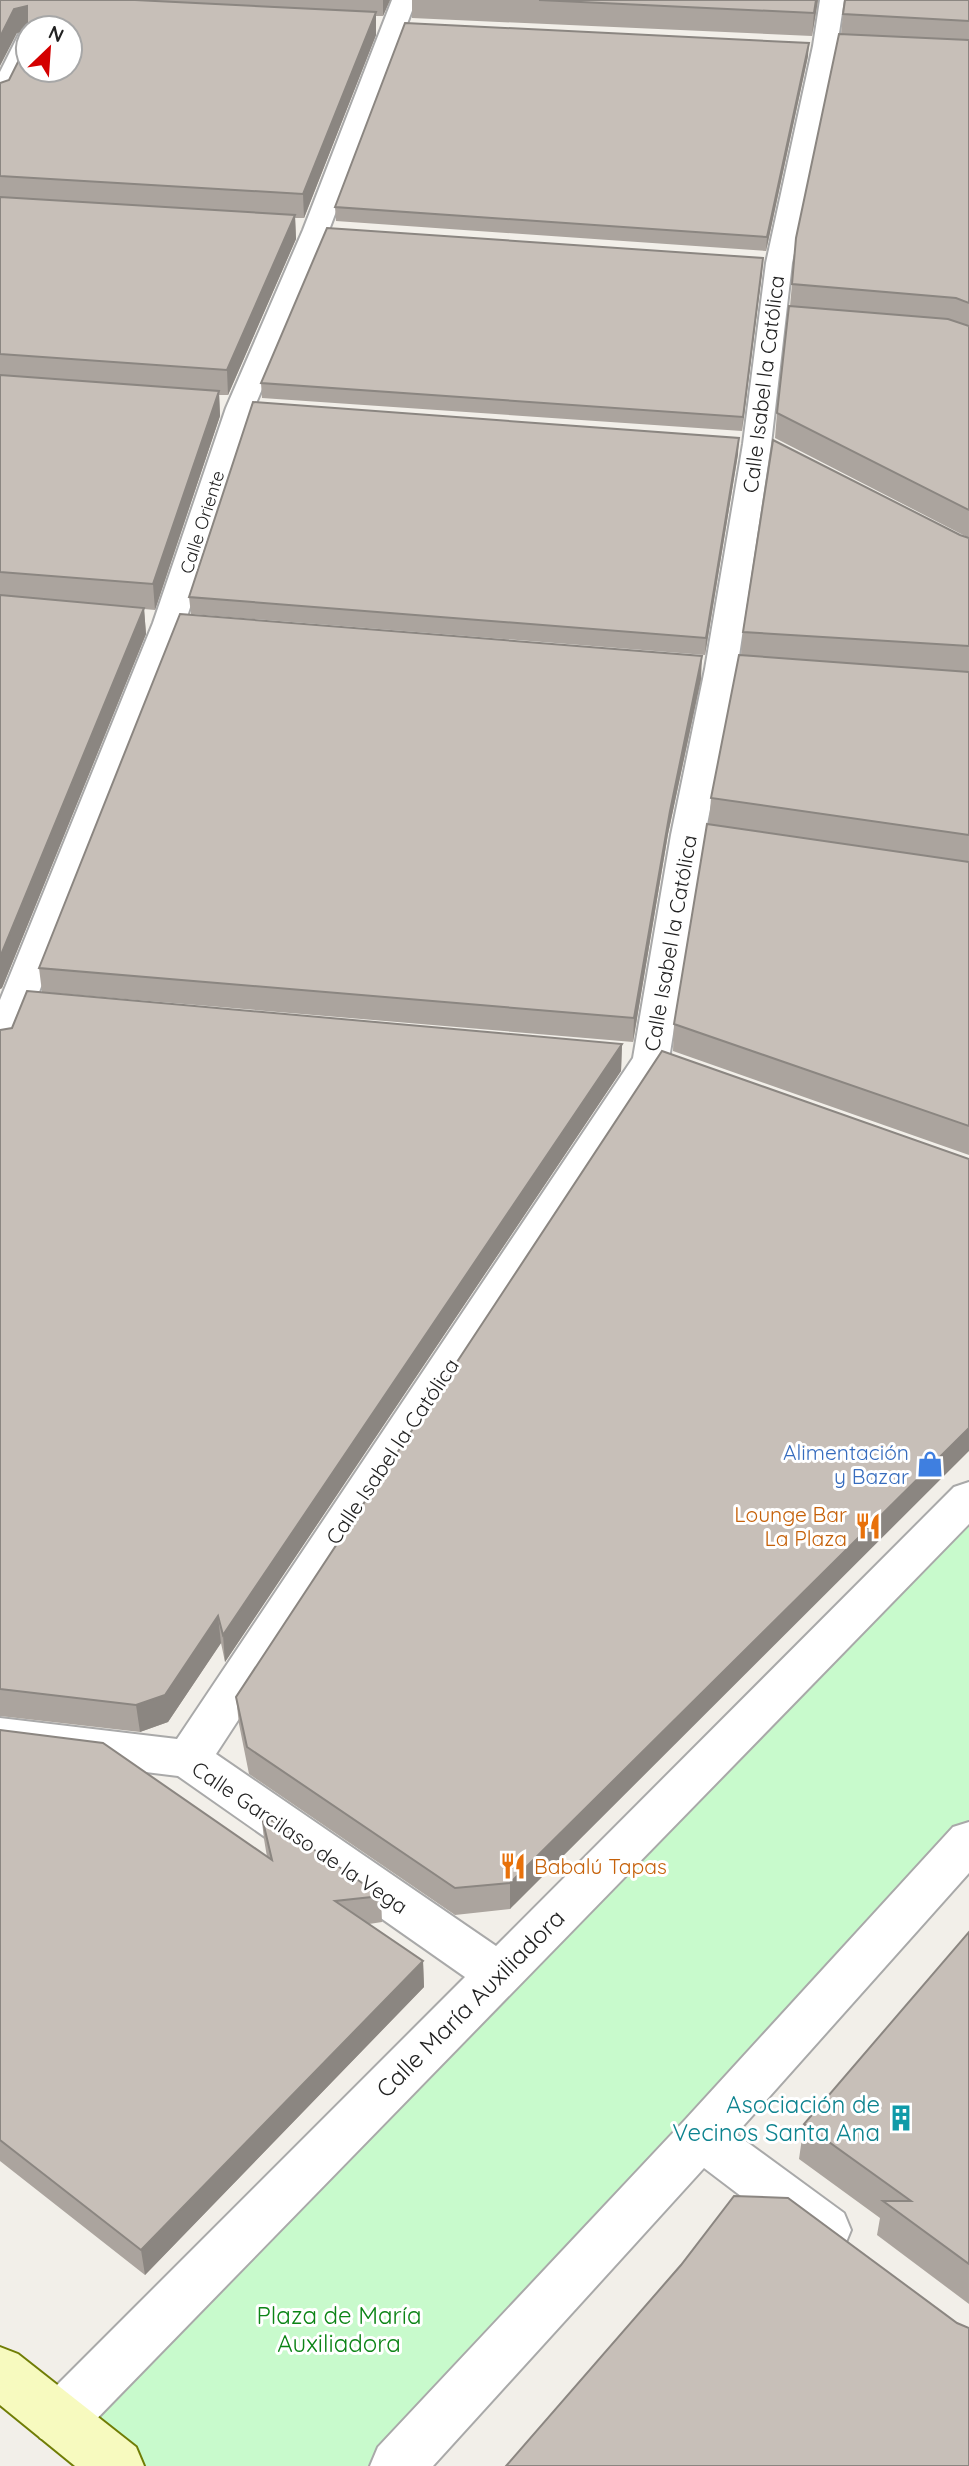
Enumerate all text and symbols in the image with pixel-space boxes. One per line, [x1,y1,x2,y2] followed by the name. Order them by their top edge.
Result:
[14,14,84,84] north arrow
[45,20,68,47] text: N
[737,274,789,494] street label: Calle Isabel la Católica
[175,467,229,577] street label: Calle Oriente
[638,833,702,1053] street label: Calle Isabel la Católica
[320,1353,464,1549] street label: Calle Isabel la Católica
[783,1439,909,1489] place label: Alimentación y Bazar
[915,1449,945,1479] shop icon: Alimentación y Bazar
[734,1501,847,1551] place label: Lounge Bar La Plaza
[853,1511,883,1541] restaurant icon: Lounge Bar La Plaza
[187,1755,413,1919] street label: Calle Garcilaso de la Vega
[498,1851,528,1881] restaurant icon: Babalú Tapas
[534,1853,667,1879] place label: Babalú Tapas
[369,1902,571,2104] street label: Calle María Auxiliadora
[672,2089,880,2147] place label: Asociación de Vecinos Santa Ana
[886,2103,916,2133] building icon: Asociación de Vecinos Santa Ana
[257,2300,421,2358] park label: Plaza de María Auxiliadora

